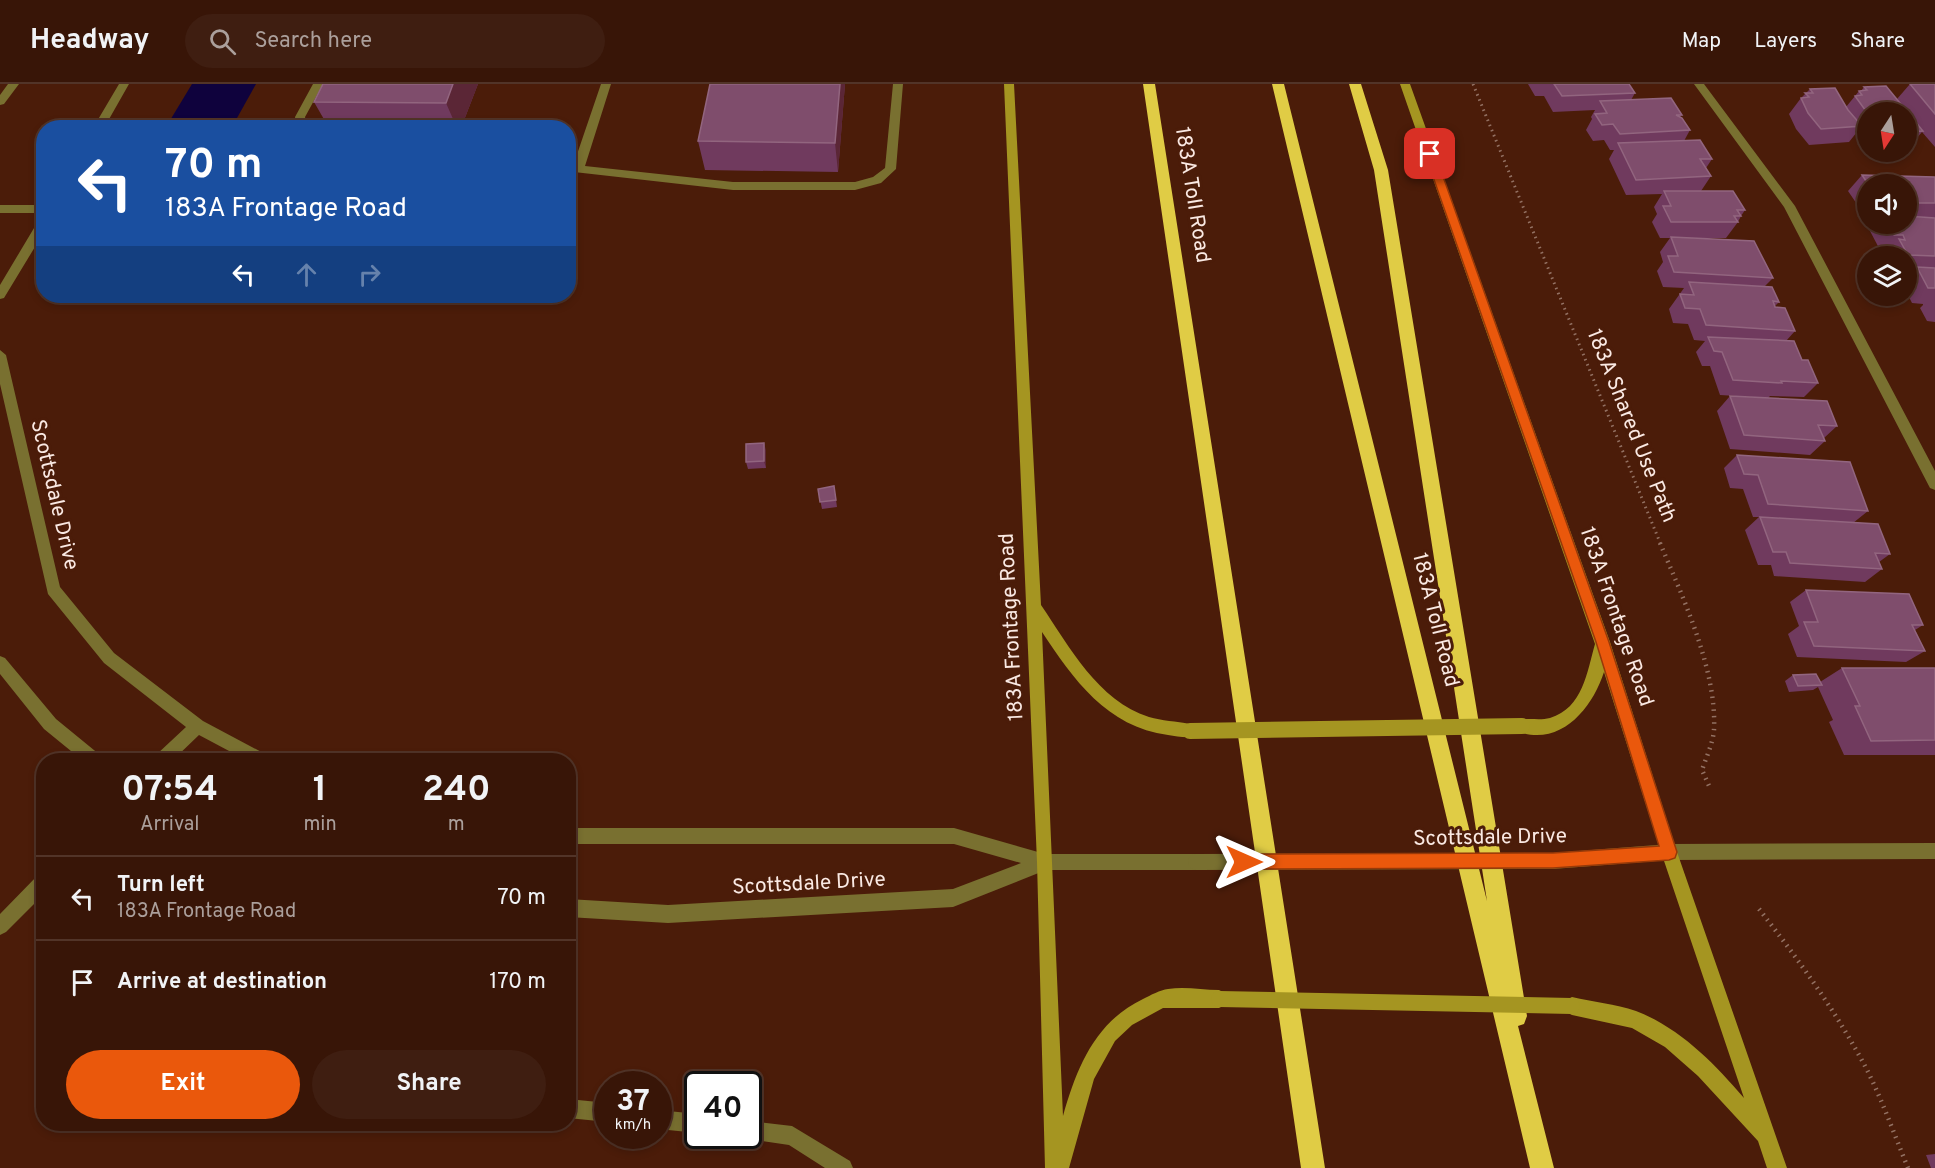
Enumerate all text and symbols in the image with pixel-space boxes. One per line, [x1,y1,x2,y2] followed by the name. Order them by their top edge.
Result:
[185,14,605,68] search box
[30,23,149,59] text: Headway
[206,25,239,58] icon: search
[254,28,372,55] text: Search here
[1682,28,1721,55] text: Map
[1754,28,1817,55] text: Layers
[1850,28,1905,55] text: Share
[1857,102,1917,162] north arrow
[1857,102,1917,306] map controls
[1168,125,1216,265] street label: 183A Toll Road
[1404,128,1455,179] pin
[1413,137,1446,170] icon: arrive
[165,140,263,193] text: 70 m
[66,144,144,222] icon: left
[1857,174,1917,234] button: sound
[165,192,407,226] text: 183A Frontage Road
[1857,246,1917,306] button: layers
[227,258,260,291] icon: left
[290,258,323,291] icon: ahead
[353,258,386,291] icon: right
[1580,325,1682,527] street label: 183A Shared Use Path
[24,417,84,573] street label: Scottsdale Drive
[1573,524,1659,710] street label: 183A Frontage Road
[994,532,1030,722] street label: 183A Frontage Road
[1405,550,1465,690] street label: 183A Toll Road
[121,768,218,814] text: 07:54
[313,768,327,814] text: 1
[422,768,491,814] text: 240
[140,812,200,838] text: Arrival
[303,812,337,838] text: min
[448,812,465,838] text: m
[1413,823,1567,853] street label: Scottsdale Drive
[1212,830,1276,894] position arrow
[732,866,886,902] street label: Scottsdale Drive
[117,872,205,899] text: Turn left
[66,882,99,915] icon: left
[497,885,546,912] text: 70 m
[117,899,296,925] text: 183A Frontage Road
[66,966,99,999] icon: arrive
[117,969,327,996] text: Arrive at destination
[489,969,546,996] text: 170 m
[66,1050,300,1119] button: Exit
[312,1050,546,1119] button: Share
[684,1071,762,1149] speed limit sign: 40
[616,1084,650,1121] text: 37
[615,1116,651,1135] text: km/h

